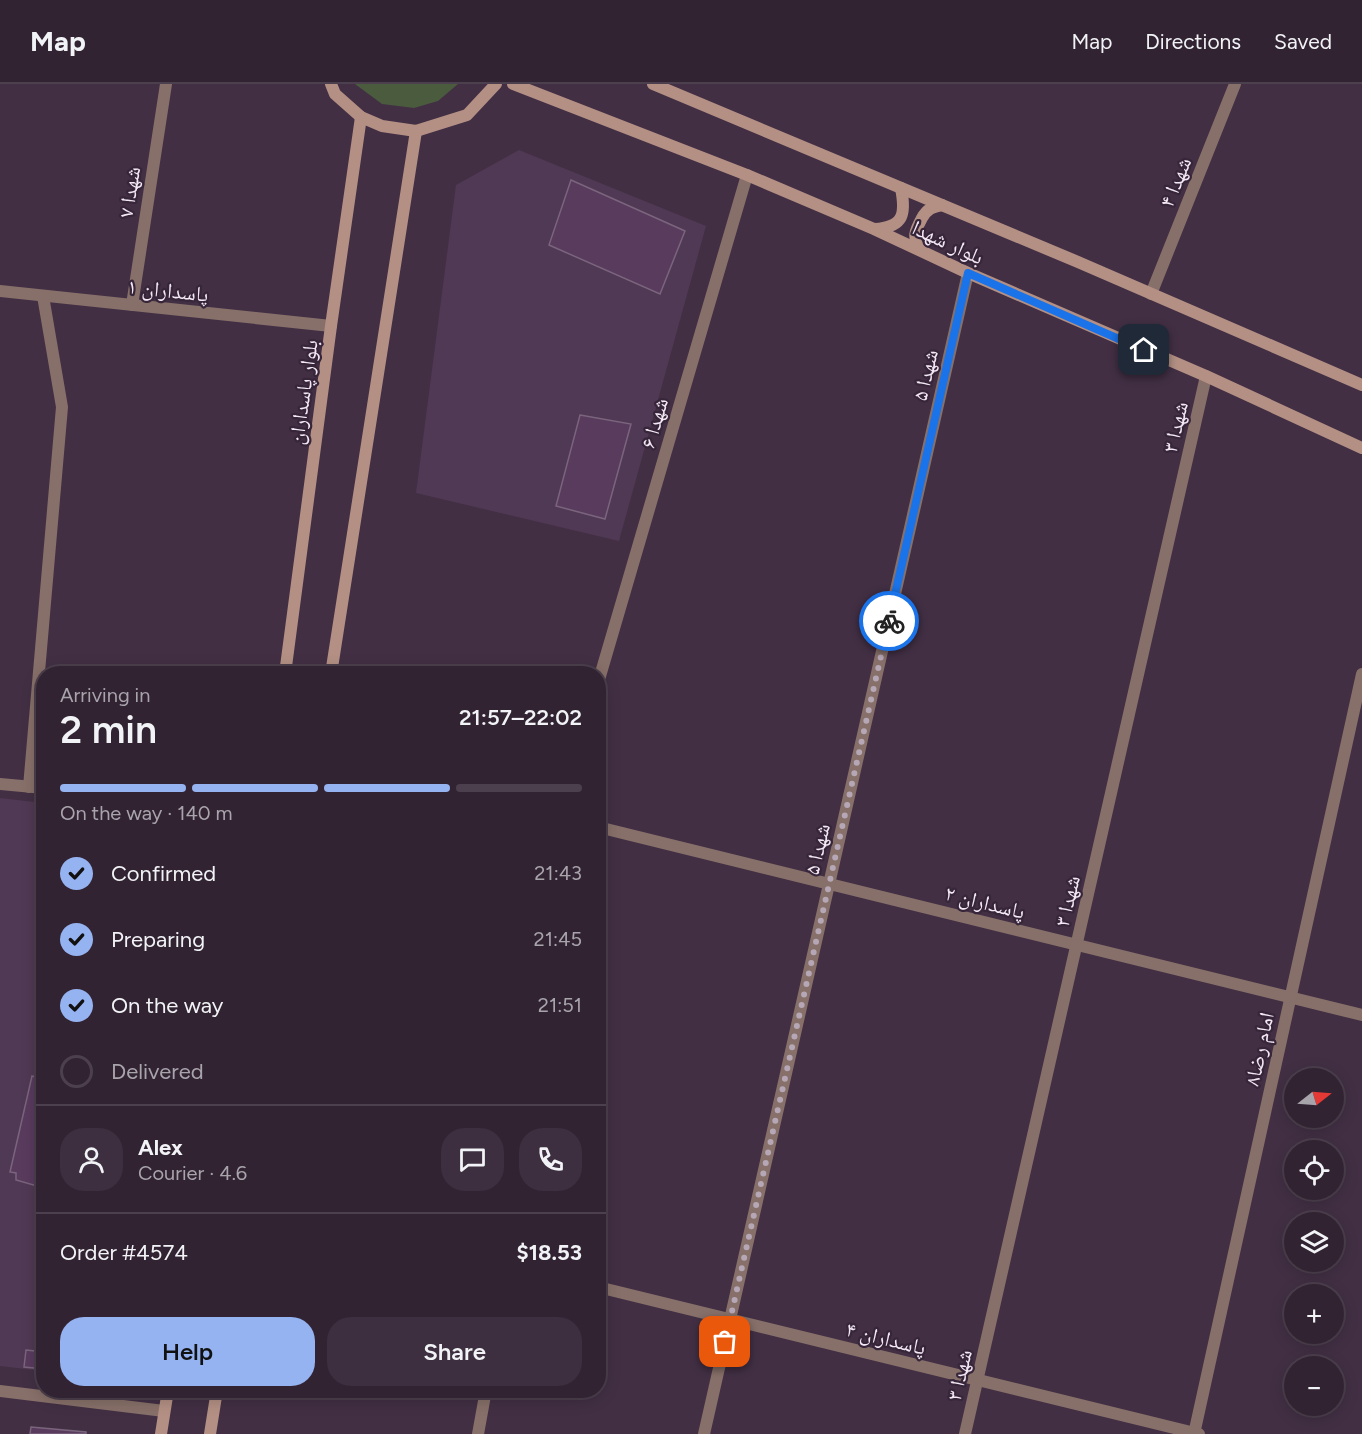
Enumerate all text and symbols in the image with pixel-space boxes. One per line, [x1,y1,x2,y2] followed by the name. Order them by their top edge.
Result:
[30,24,86,58] text: Map
[1071,29,1112,54] text: Map
[1145,29,1241,54] text: Directions
[1274,29,1332,54] text: Saved
[1154,153,1196,211] street label: شهدا ۴
[113,165,145,219] street label: شهدا ۷
[908,215,988,269] street label: بلوار شهدا
[126,273,210,307] street label: پاسداران ۱
[1118,324,1169,375] pin
[1127,333,1160,366] icon: home
[283,338,323,446] street label: بلوار پاسداران
[907,347,943,403] street label: شهدا ۵
[635,395,673,451] street label: شهدا ۶
[1157,399,1193,455] street label: شهدا ۳
[859,591,919,651] courier
[873,605,906,638] icon: bike
[60,683,150,707] text: Arriving in
[459,704,582,731] text: 21:57–22:02
[60,706,157,753] text: 2 min
[60,801,233,825] text: On the way · 140 m
[799,821,835,877] street label: شهدا ۵
[60,857,93,890] icon: check
[111,860,216,887] text: Confirmed
[534,861,582,885] text: 21:43
[1049,873,1085,929] street label: شهدا ۳
[942,880,1027,924] street label: پاسداران ۲
[60,923,93,956] icon: check
[111,926,205,953] text: Preparing
[534,927,582,951] text: 21:45
[60,989,93,1022] icon: check
[111,992,223,1019] text: On the way
[538,993,582,1017] text: 21:51
[1239,1010,1281,1089] street label: امام رضا۸
[111,1058,204,1085] text: Delivered
[1284,1068,1344,1128] north arrow
[1284,1068,1344,1416] map controls
[60,1128,123,1191] button: person
[441,1128,504,1191] button: chat
[519,1128,582,1191] button: phone
[138,1134,183,1161] text: Alex
[1284,1140,1344,1200] button: locate
[138,1161,247,1185] text: Courier · 4.6
[1284,1212,1344,1272] button: layers
[60,1239,188,1266] text: Order #4574
[517,1239,582,1266] text: $18.53
[1284,1284,1344,1344] button: +
[699,1316,750,1367] pin
[843,1316,928,1360] street label: پاسداران ۴
[60,1317,315,1386] button: Help
[327,1317,582,1386] button: Share
[708,1325,741,1358] icon: bag
[941,1347,977,1403] street label: شهدا ۳
[1284,1356,1344,1416] button: −

